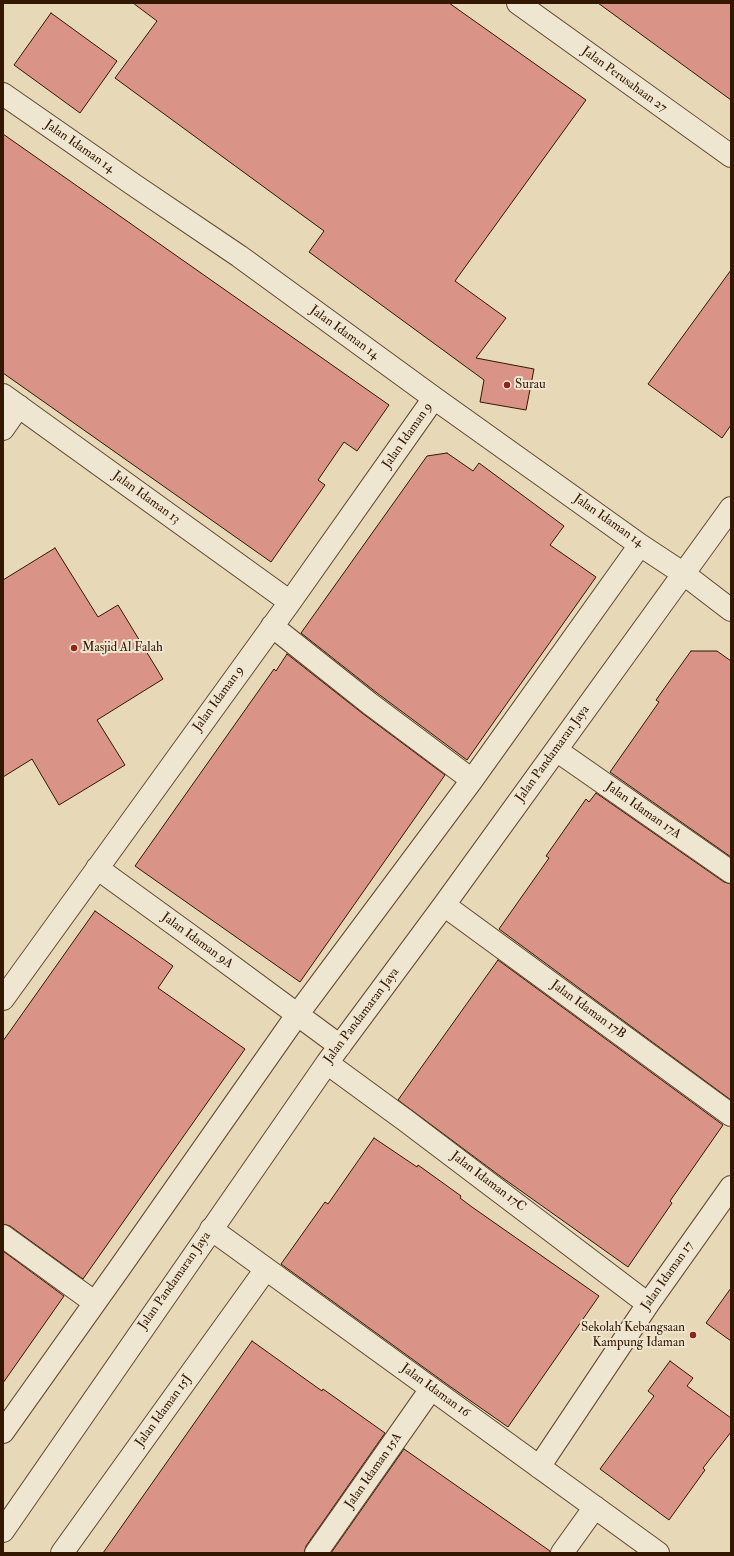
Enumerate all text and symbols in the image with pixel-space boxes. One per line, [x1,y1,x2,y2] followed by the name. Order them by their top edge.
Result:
[578,44,670,116] street label: Jalan Perusahaan 27
[41,117,117,177] street label: Jalan Idaman 14
[306,303,382,363] street label: Jalan Idaman 14
[515,377,546,393] place label: Surau
[502,380,512,390] marker: Surau
[380,400,436,472] street label: Jalan Idaman 9
[109,468,183,528] street label: Jalan Idaman 13
[570,491,646,551] street label: Jalan Idaman 14
[82,640,163,656] place label: Masjid Al Falah
[69,643,79,653] marker: Masjid Al Falah
[190,663,248,735] street label: Jalan Idaman 9
[513,703,593,805] street label: Jalan Pandamaran Jaya
[602,779,684,843] street label: Jalan Idaman 17A
[158,910,236,972] street label: Jalan Idaman 9A
[321,965,403,1067] street label: Jalan Pandamaran Jaya
[547,977,629,1043] street label: Jalan Idaman 17B
[447,1149,529,1215] street label: Jalan Idaman 17C
[135,1229,215,1333] street label: Jalan Pandamaran Jaya
[638,1238,698,1314] street label: Jalan Idaman 17
[581,1320,685,1351] place label: Sekolah Kebangsaan Kampung Idaman
[688,1330,698,1340] marker: Sekolah Kebangsaan Kampung Idaman
[398,1361,472,1421] street label: Jalan Idaman 16
[132,1372,196,1450] street label: Jalan Idaman 15J
[342,1430,406,1512] street label: Jalan Idaman 15A

